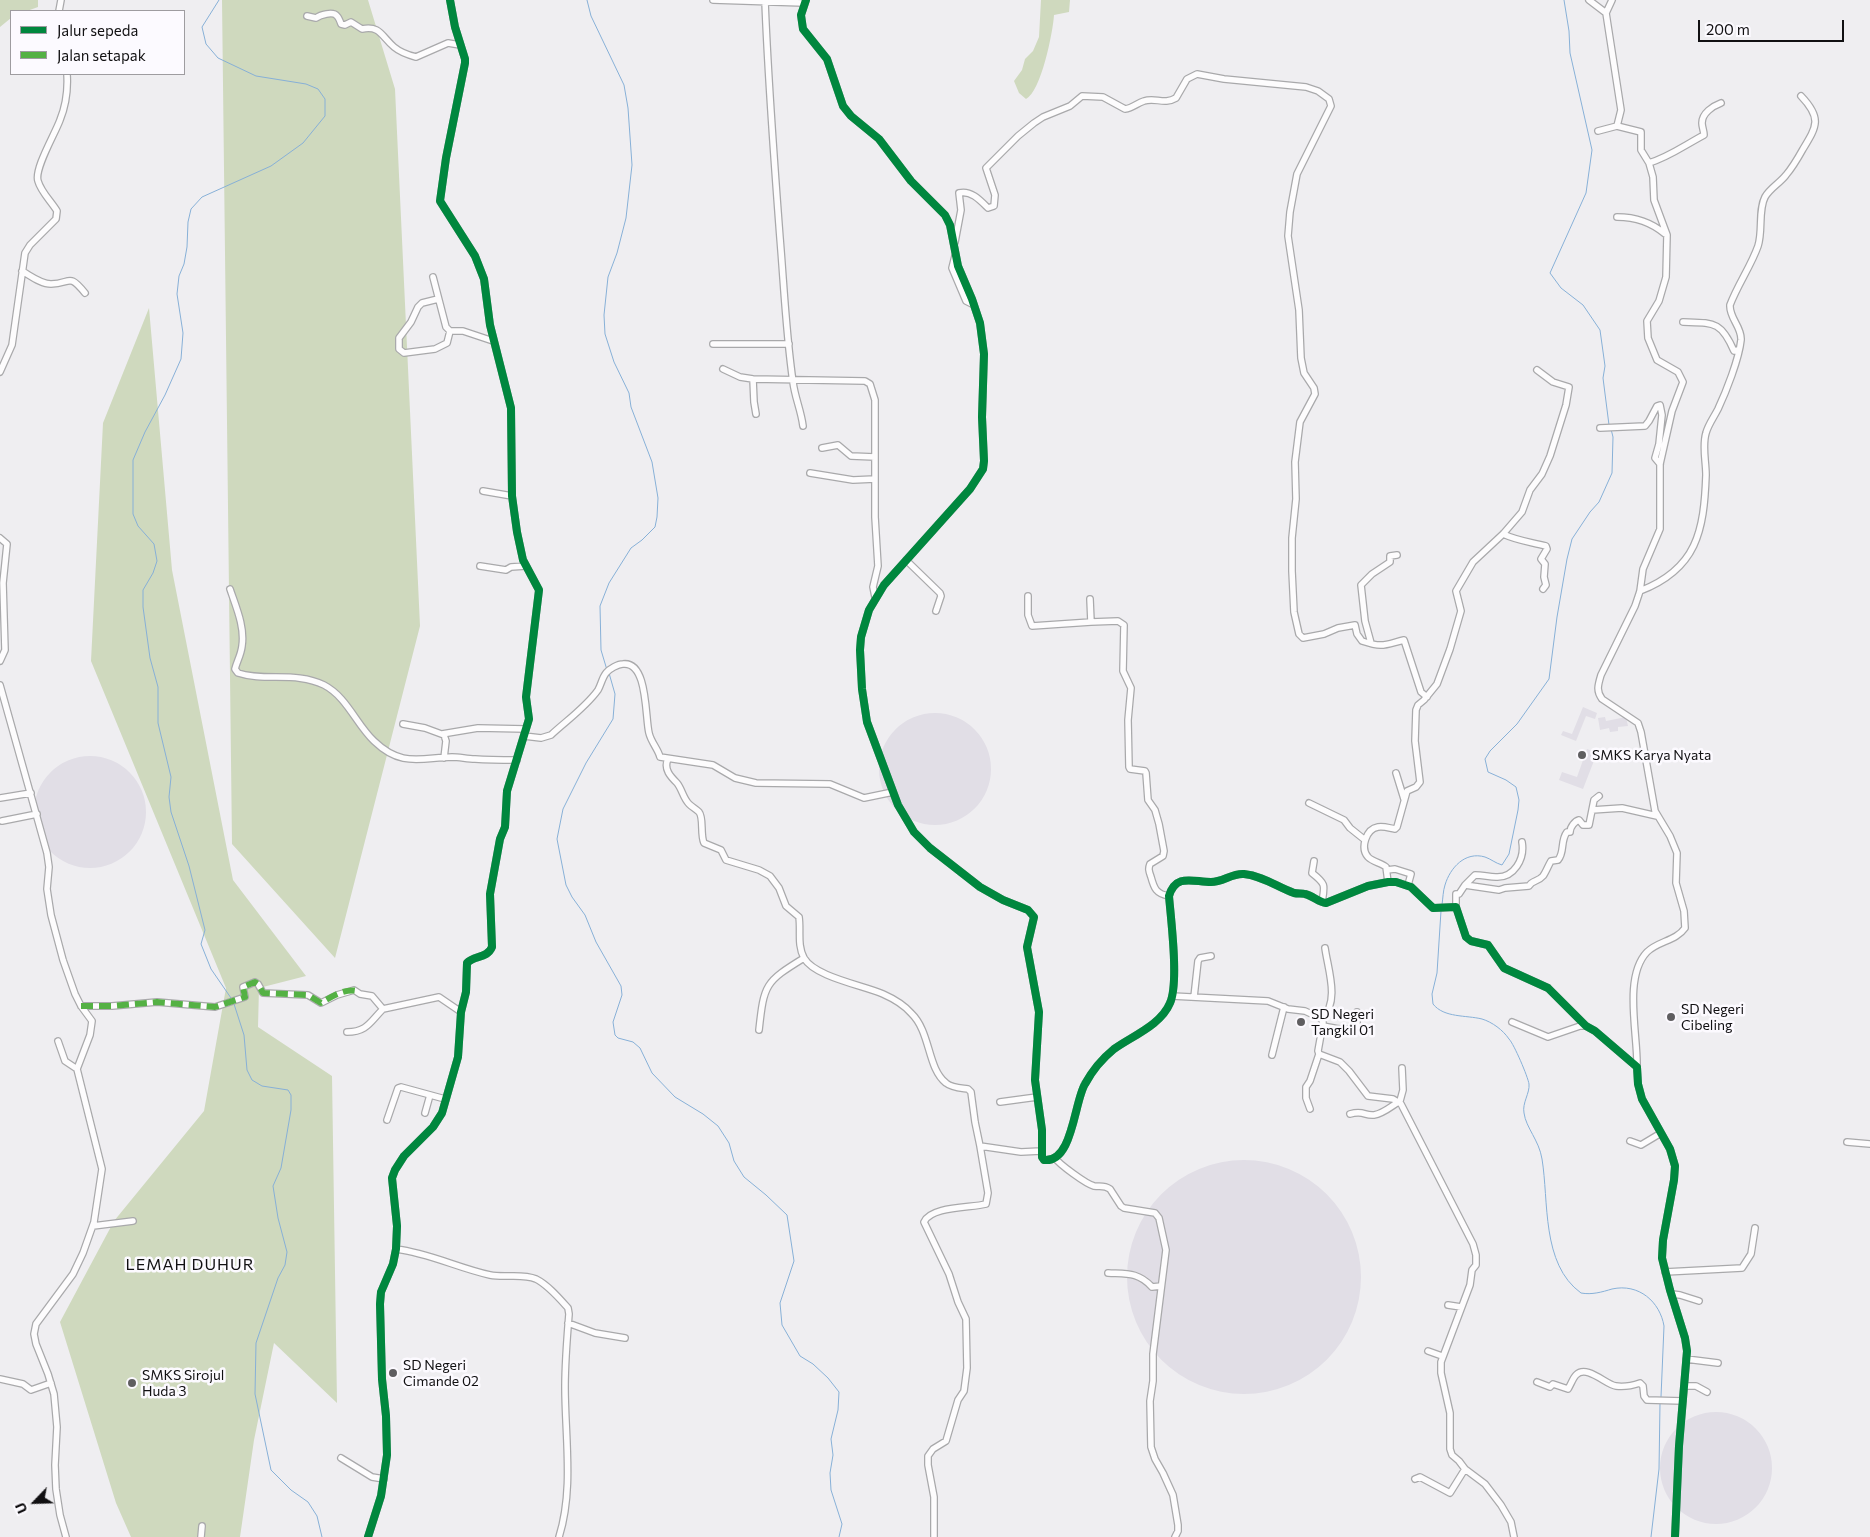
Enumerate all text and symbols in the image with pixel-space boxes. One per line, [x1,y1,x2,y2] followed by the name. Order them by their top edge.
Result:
[10,10,185,75] legend
[1700,10,1846,42] scale bar
[1706,20,1750,38] text: 200 m
[57,21,138,39] text: Jalur sepeda
[57,46,146,64] text: Jalan setapak
[1592,747,1711,763] place label: SMKS Karya Nyata
[1576,749,1588,761] marker: SMKS Karya Nyata
[1681,1001,1744,1034] place label: SD Negeri Cibeling
[1311,1006,1374,1038] place label: SD Negeri Tangkil 01
[1665,1011,1677,1023] marker: SD Negeri Cibeling
[1295,1016,1307,1028] marker: SD Negeri Tangkil 01
[124,1255,256,1275] district label: LEMAH DUHUR
[403,1357,479,1390] place label: SD Negeri Cimande 02
[142,1367,224,1400] place label: SMKS Sirojul Huda 3
[387,1367,399,1379] marker: SD Negeri Cimande 02
[126,1377,138,1389] marker: SMKS Sirojul Huda 3
[10,1477,60,1527] north arrow
[11,1500,31,1516] text: U

